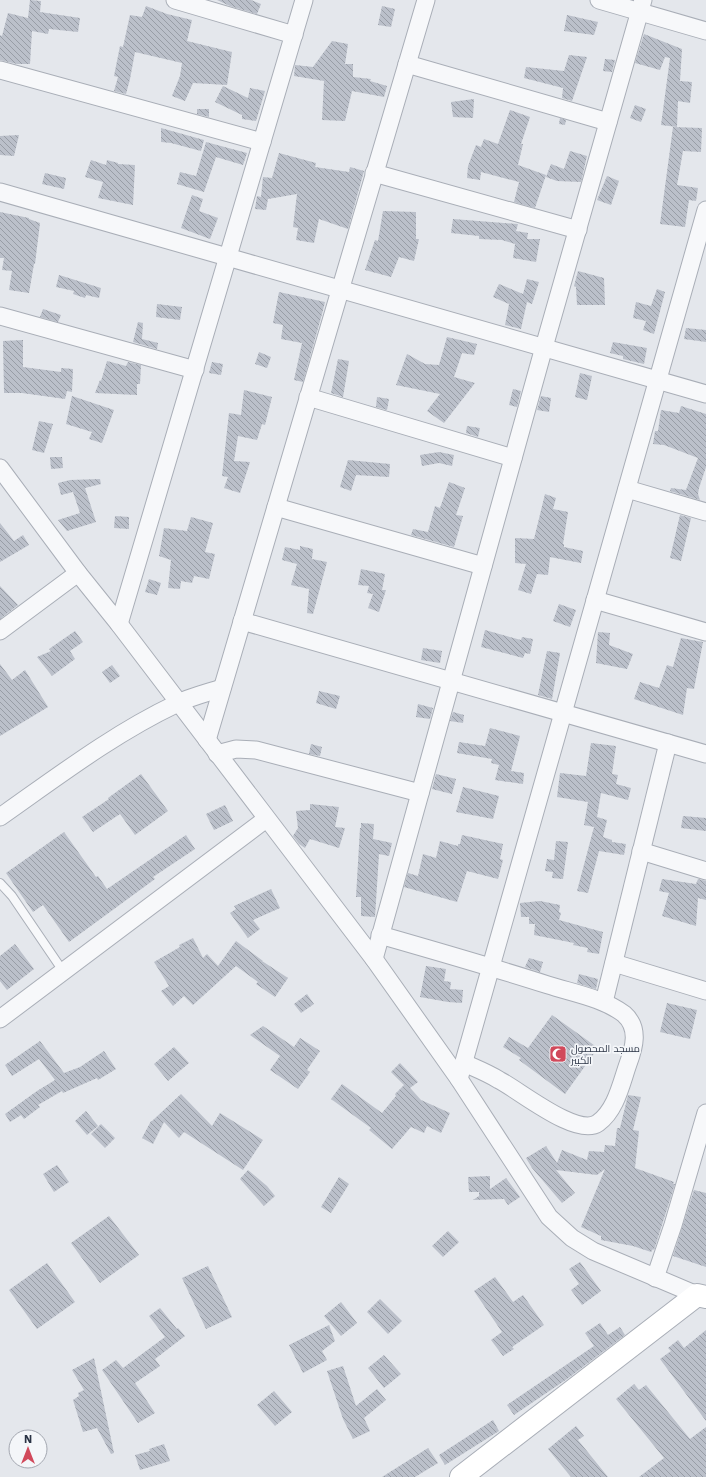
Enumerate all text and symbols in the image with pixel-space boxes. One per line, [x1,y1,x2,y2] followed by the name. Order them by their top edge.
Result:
[570,1043,640,1066] place label: مسجد المحصول الكبير
[548,1044,568,1064] mosque icon: مسجد المحصول الكبير
[8,1429,48,1469] north arrow
[24,1433,32,1446] text: N

